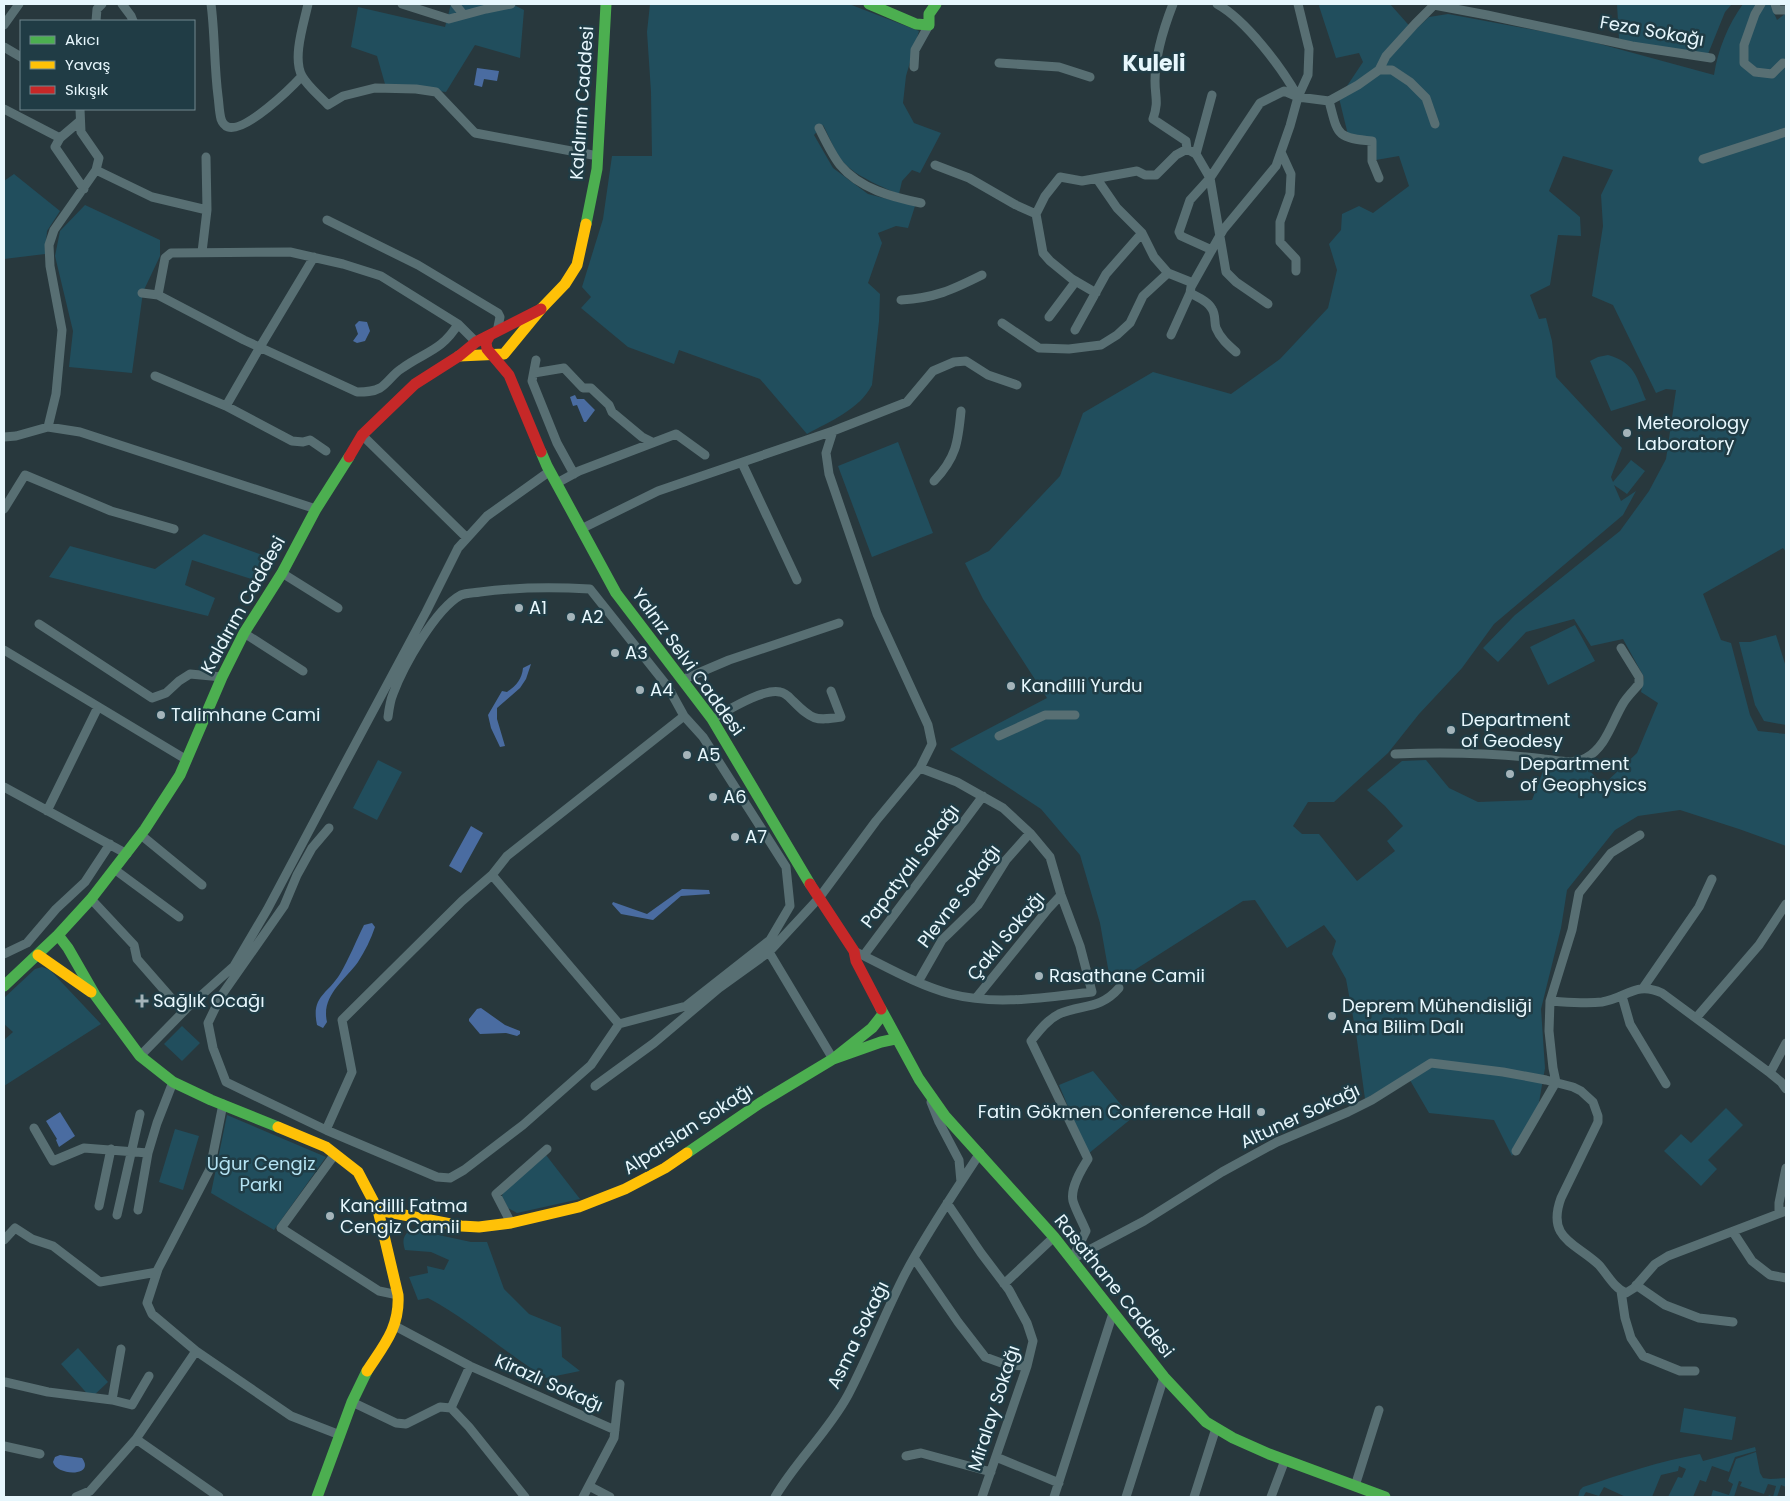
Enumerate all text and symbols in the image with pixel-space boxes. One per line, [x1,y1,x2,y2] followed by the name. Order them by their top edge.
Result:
[1598,9,1706,52] street label: Feza Sokağı
[20,20,195,110] legend
[564,25,599,181] street label: Kaldırım Caddesi
[65,29,99,50] text: Akıcı
[1122,48,1186,79] district label: Kuleli
[65,54,110,75] text: Yavaş
[65,79,108,100] text: Sıkışık
[1637,410,1749,456] place label: Meteorology Laboratory
[1621,427,1633,439] marker: Meteorology Laboratory
[194,531,291,678] street label: Kaldırım Caddesi
[626,583,751,741] street label: Yalnız Selvi Caddesi
[529,595,547,620] place label: A1
[513,602,525,614] marker: A1
[581,604,603,629] place label: A2
[565,611,577,623] marker: A2
[625,640,648,665] place label: A3
[609,647,621,659] marker: A3
[1021,673,1143,698] place label: Kandilli Yurdu
[650,677,673,702] place label: A4
[1005,680,1017,692] marker: Kandilli Yurdu
[634,684,646,696] marker: A4
[171,702,321,727] place label: Talimhane Cami
[1461,707,1570,753] place label: Department of Geodesy
[155,709,167,721] marker: Talimhane Cami
[1445,724,1457,736] marker: Department of Geodesy
[697,742,720,767] place label: A5
[681,749,693,761] marker: A5
[1520,751,1647,797] place label: Department of Geophysics
[1504,768,1516,780] marker: Department of Geophysics
[723,784,747,809] place label: A6
[707,791,719,803] marker: A6
[855,798,965,933] street label: Papatyalı Sokağı
[745,824,767,849] place label: A7
[729,831,741,843] marker: A7
[911,839,1006,953] street label: Plevne Sokağı
[961,886,1050,986] street label: Çakıl Sokağı
[1049,963,1205,988] place label: Rasathane Camii
[1033,970,1045,982] marker: Rasathane Camii
[153,988,265,1013] place label: Sağlık Ocağı
[1342,993,1532,1039] place label: Deprem Mühendisliği Ana Bilim Dalı
[135,994,149,1008] marker: Sağlık Ocağı
[1326,1010,1338,1022] marker: Deprem Mühendisliği Ana Bilim Dalı
[618,1077,757,1180] street label: Alparslan Sokağı
[1236,1077,1364,1154] street label: Altuner Sokağı
[978,1099,1251,1124] place label: Fatin Gökmen Conference Hall
[1255,1106,1267,1118] marker: Fatin Gökmen Conference Hall
[207,1151,315,1197] park label: Uğur Cengiz Parkı
[340,1193,468,1239] place label: Kandilli Fatma Cengiz Camii
[1049,1209,1180,1363] street label: Rasathane Caddesi
[324,1210,336,1222] marker: Kandilli Fatma Cengiz Camii
[821,1277,894,1393] street label: Asma Sokağı
[961,1342,1026,1474] street label: Miralay Sokağı
[491,1348,607,1418] street label: Kirazlı Sokağı

